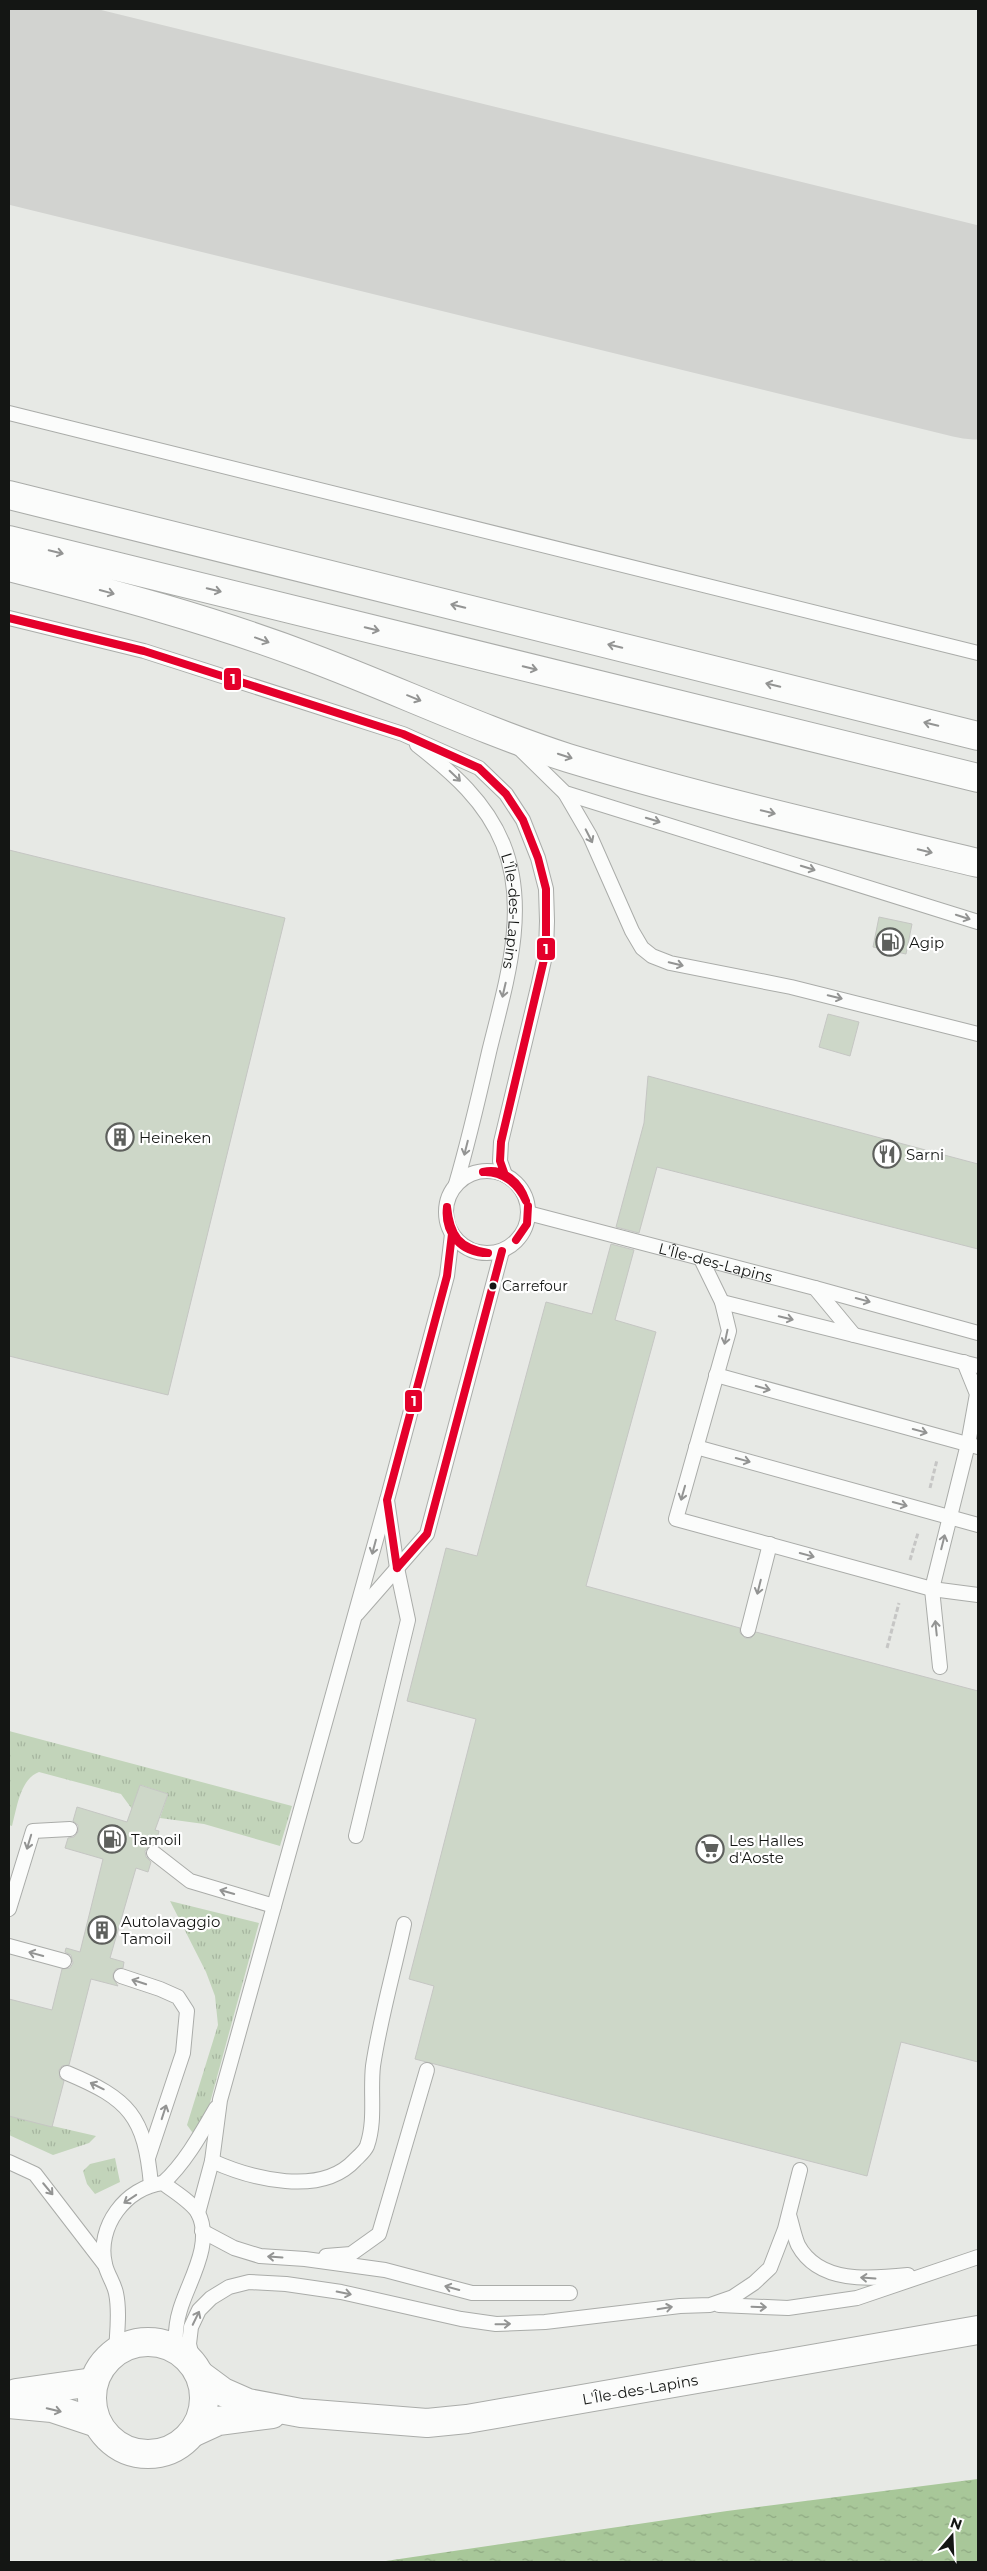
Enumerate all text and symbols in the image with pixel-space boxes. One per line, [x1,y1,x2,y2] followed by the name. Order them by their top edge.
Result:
[48,547,64,557] one-way arrow
[205,586,221,595] one-way arrow
[98,588,114,598] one-way arrow
[450,601,466,611] one-way arrow
[363,625,379,634] one-way arrow
[254,636,269,645] one-way arrow
[608,641,624,650] one-way arrow
[521,664,537,673] one-way arrow
[223,667,242,691] line badge: 1
[230,670,236,688] text: 1
[766,680,782,689] one-way arrow
[406,693,421,703] one-way arrow
[923,719,939,728] one-way arrow
[557,752,573,762] one-way arrow
[448,769,460,781] one-way arrow
[759,808,775,817] one-way arrow
[645,816,661,826] one-way arrow
[584,828,594,843] one-way arrow
[917,846,933,856] one-way arrow
[497,850,524,971] street label: L'Île-des-Lapins
[800,864,816,874] one-way arrow
[955,913,970,922] one-way arrow
[875,927,905,957] fuel station icon: Agip
[909,933,944,952] place label: Agip
[536,937,556,961] line badge: 1
[543,940,549,958] text: 1
[668,960,684,969] one-way arrow
[499,981,508,997] one-way arrow
[827,993,843,1002] one-way arrow
[105,1122,135,1152] building icon: Heineken
[139,1128,211,1147] place label: Heineken
[461,1139,470,1155] one-way arrow
[872,1139,902,1169] restaurant icon: Sarni
[906,1145,944,1164] place label: Sarni
[657,1238,775,1286] street label: L'Île-des-Lapins
[502,1277,568,1295] place label: Carrefour
[488,1281,498,1291] marker: Carrefour
[854,1296,870,1305] one-way arrow
[778,1314,794,1323] one-way arrow
[721,1328,731,1344] one-way arrow
[755,1384,771,1393] one-way arrow
[404,1389,423,1413] line badge: 1
[411,1392,417,1410] text: 1
[912,1427,928,1436] one-way arrow
[735,1456,751,1466] one-way arrow
[678,1485,688,1501] one-way arrow
[891,1499,907,1509] one-way arrow
[939,1534,949,1550] one-way arrow
[368,1539,378,1555] one-way arrow
[799,1550,815,1560] one-way arrow
[754,1579,763,1595] one-way arrow
[931,1620,941,1636] one-way arrow
[97,1824,127,1854] fuel station icon: Tamoil
[131,1830,181,1849] place label: Tamoil
[729,1831,804,1867] place label: Les Halles d'Aoste
[24,1833,34,1849] one-way arrow
[695,1834,725,1864] supermarket icon: Les Halles d'Aoste
[220,1886,236,1896] one-way arrow
[121,1912,220,1948] place label: Autolavaggio Tamoil
[87,1915,117,1945] building icon: Autolavaggio Tamoil
[29,1948,45,1958] one-way arrow
[131,1976,147,1986] one-way arrow
[90,2081,105,2090] one-way arrow
[160,2104,169,2120] one-way arrow
[42,2182,53,2195] one-way arrow
[123,2194,137,2204] one-way arrow
[268,2252,284,2261] one-way arrow
[860,2273,876,2282] one-way arrow
[445,2282,461,2292] one-way arrow
[336,2288,352,2298] one-way arrow
[750,2302,767,2312] one-way arrow
[656,2303,672,2313] one-way arrow
[192,2311,201,2326] one-way arrow
[494,2319,511,2329] one-way arrow
[581,2369,699,2408] street label: L'Île-des-Lapins
[46,2406,62,2415] one-way arrow
[927,2511,977,2561] north arrow
[948,2513,965,2534] text: N

